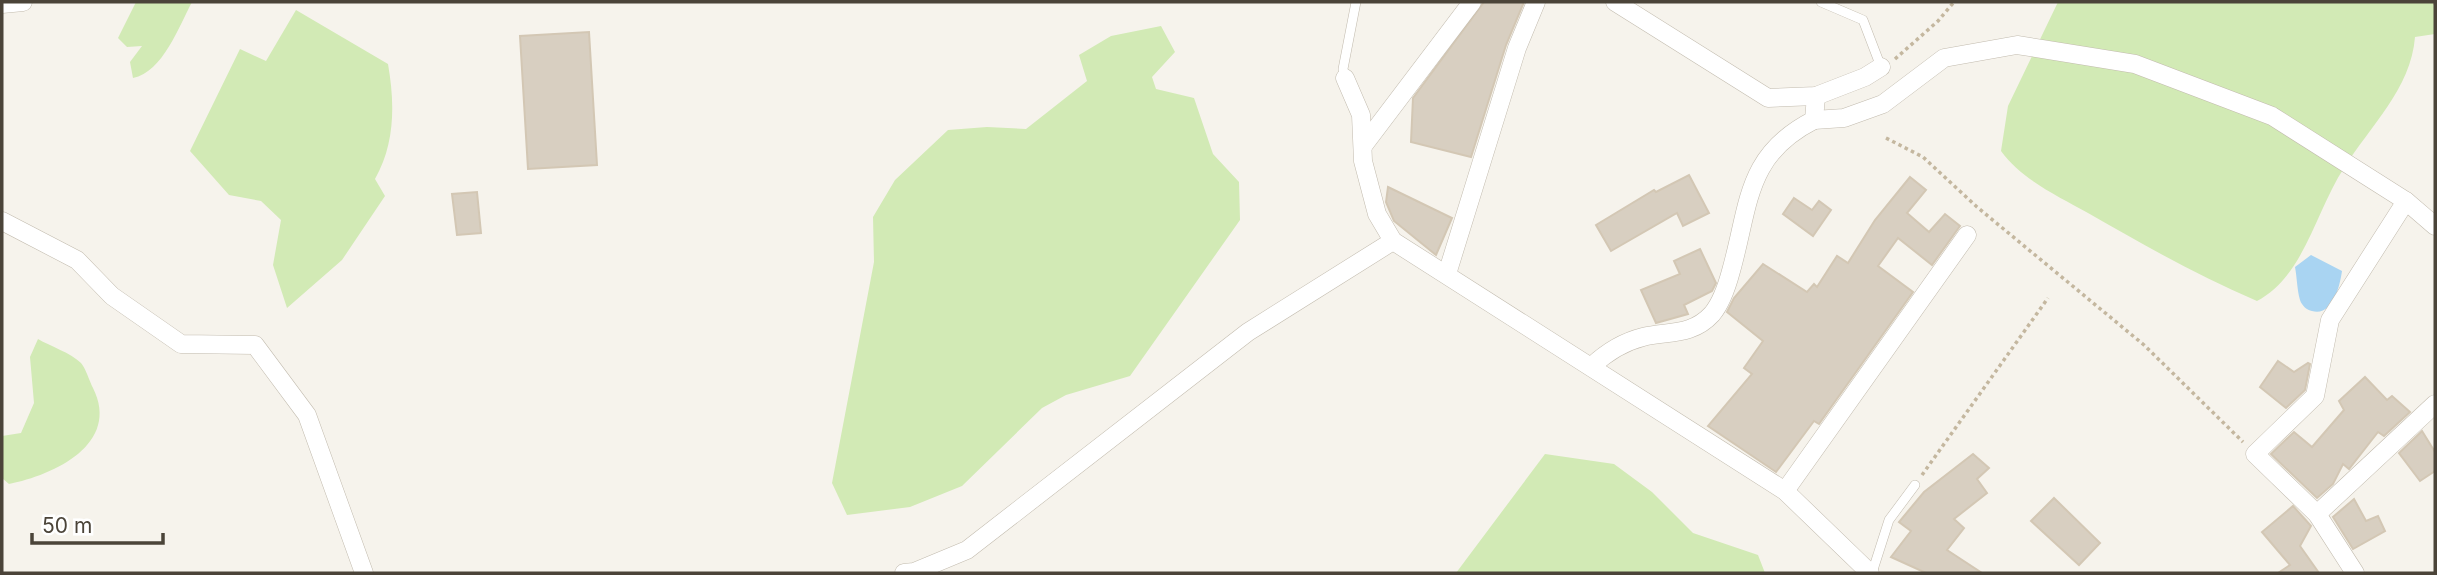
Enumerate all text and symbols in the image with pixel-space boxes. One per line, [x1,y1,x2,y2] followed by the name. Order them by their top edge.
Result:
[32,502,163,546] scale bar
[42,513,92,538] text: 50 m

